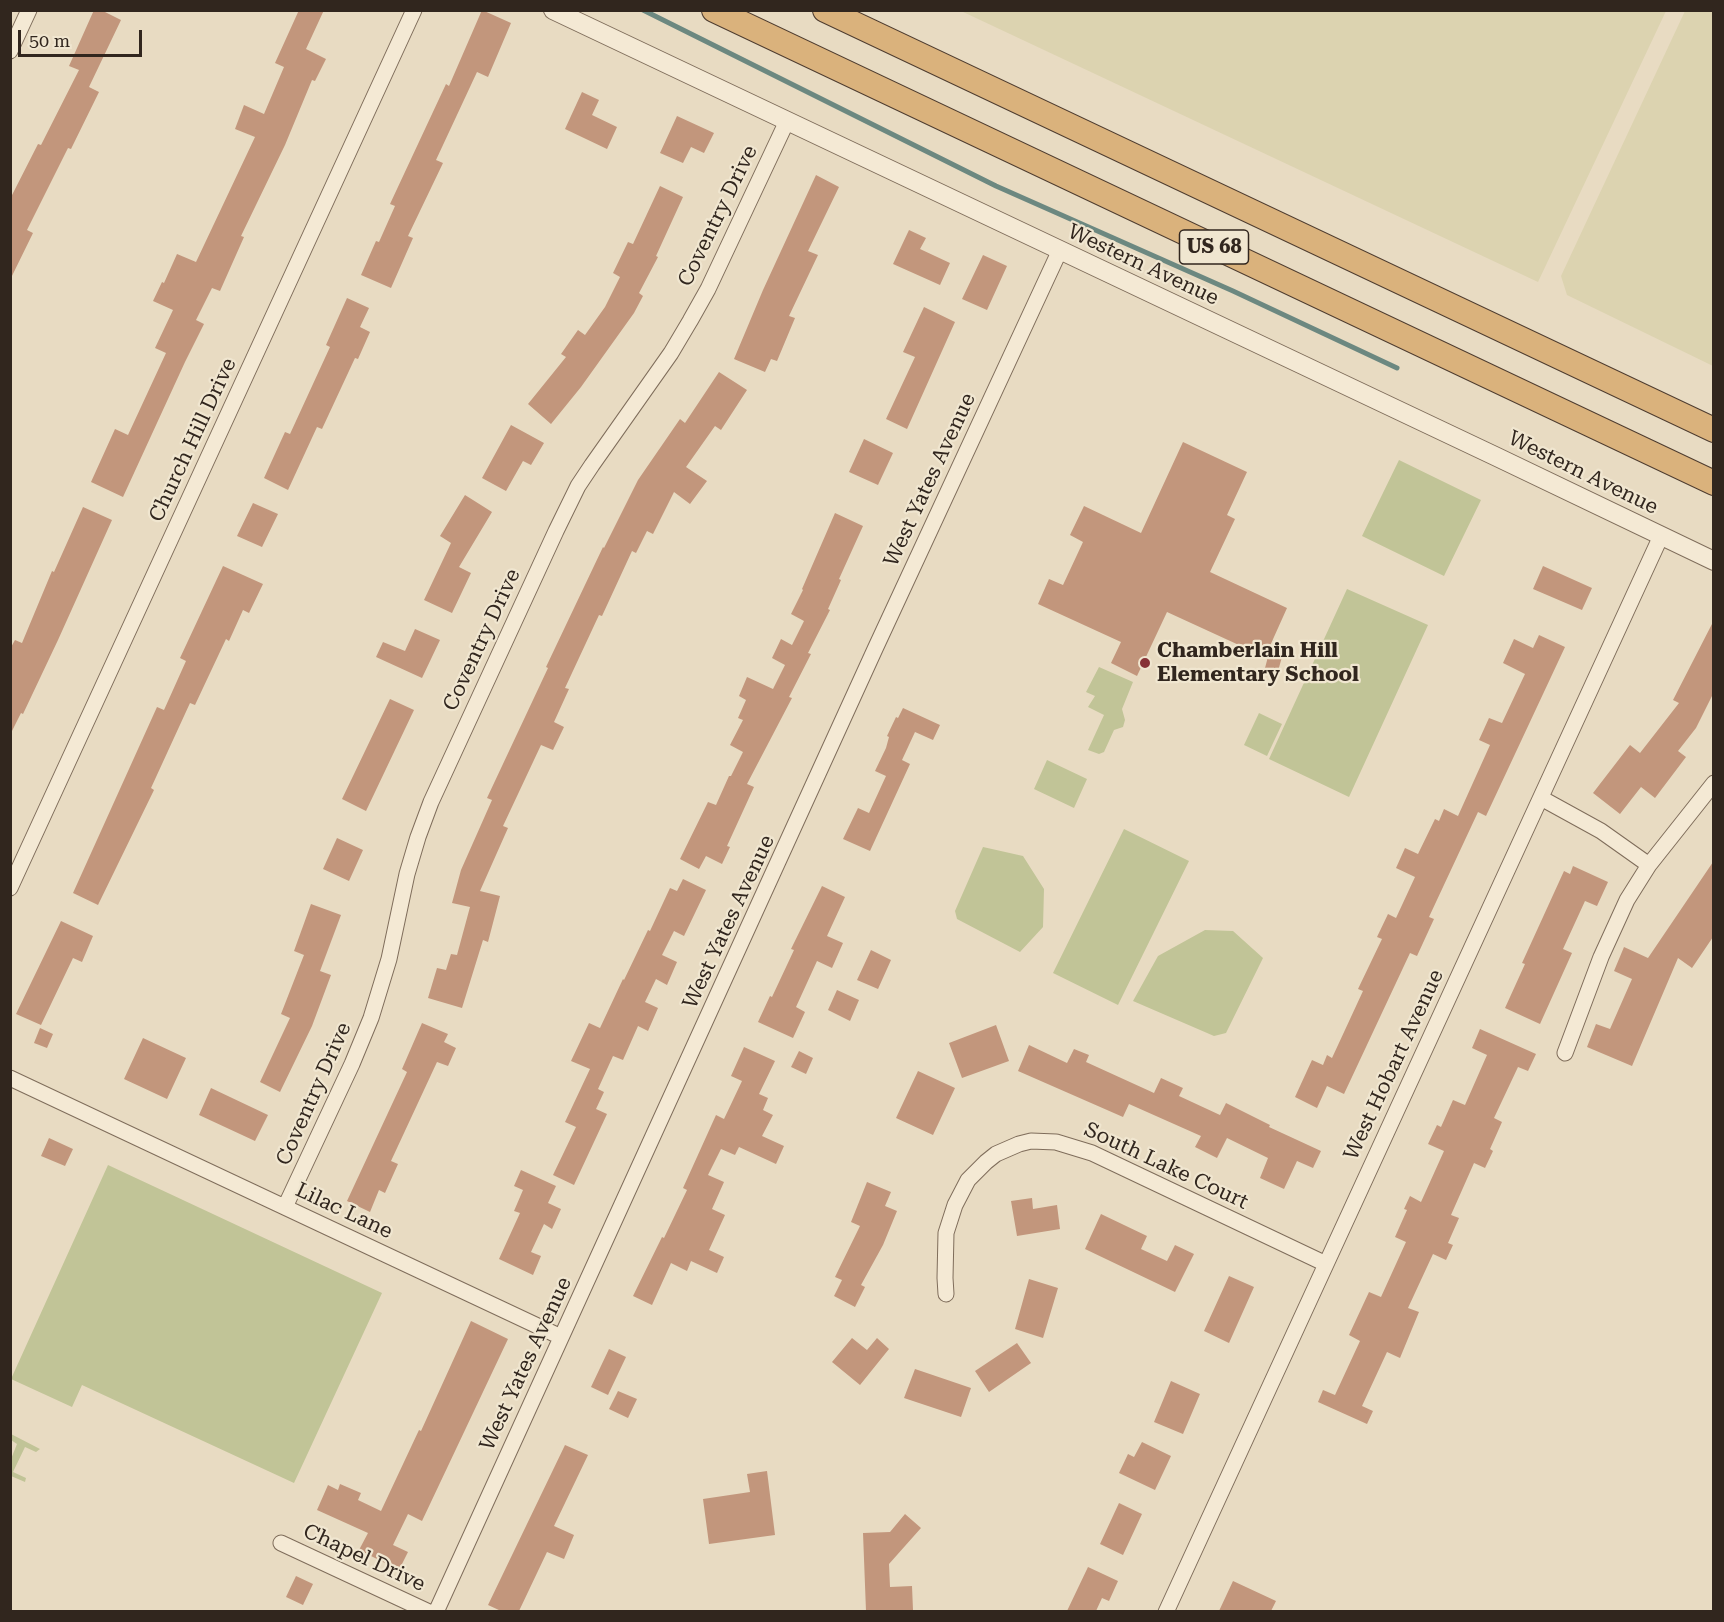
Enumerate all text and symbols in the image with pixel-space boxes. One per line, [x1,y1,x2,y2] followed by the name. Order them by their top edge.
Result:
[21,18,146,56] scale bar
[29,30,70,51] text: 50 m
[673,141,763,291] street label: Coventry Drive
[1063,219,1223,311] street label: Western Avenue
[1180,230,1248,264] road number: US 68
[144,354,242,526] street label: Church Hill Drive
[879,389,981,571] street label: West Yates Avenue
[1504,426,1662,520] street label: Western Avenue
[438,565,526,715] street label: Coventry Drive
[1157,638,1359,688] place label: Chamberlain Hill Elementary School
[1138,656,1152,670] marker: Chamberlain Hill Elementary School
[678,831,780,1013] street label: West Yates Avenue
[1339,966,1449,1164] street label: West Hobart Avenue
[271,1019,357,1169] street label: Coventry Drive
[1080,1117,1252,1215] street label: South Lake Court
[292,1178,396,1244] street label: Lilac Lane
[475,1273,577,1455] street label: West Yates Avenue
[299,1519,429,1597] street label: Chapel Drive

